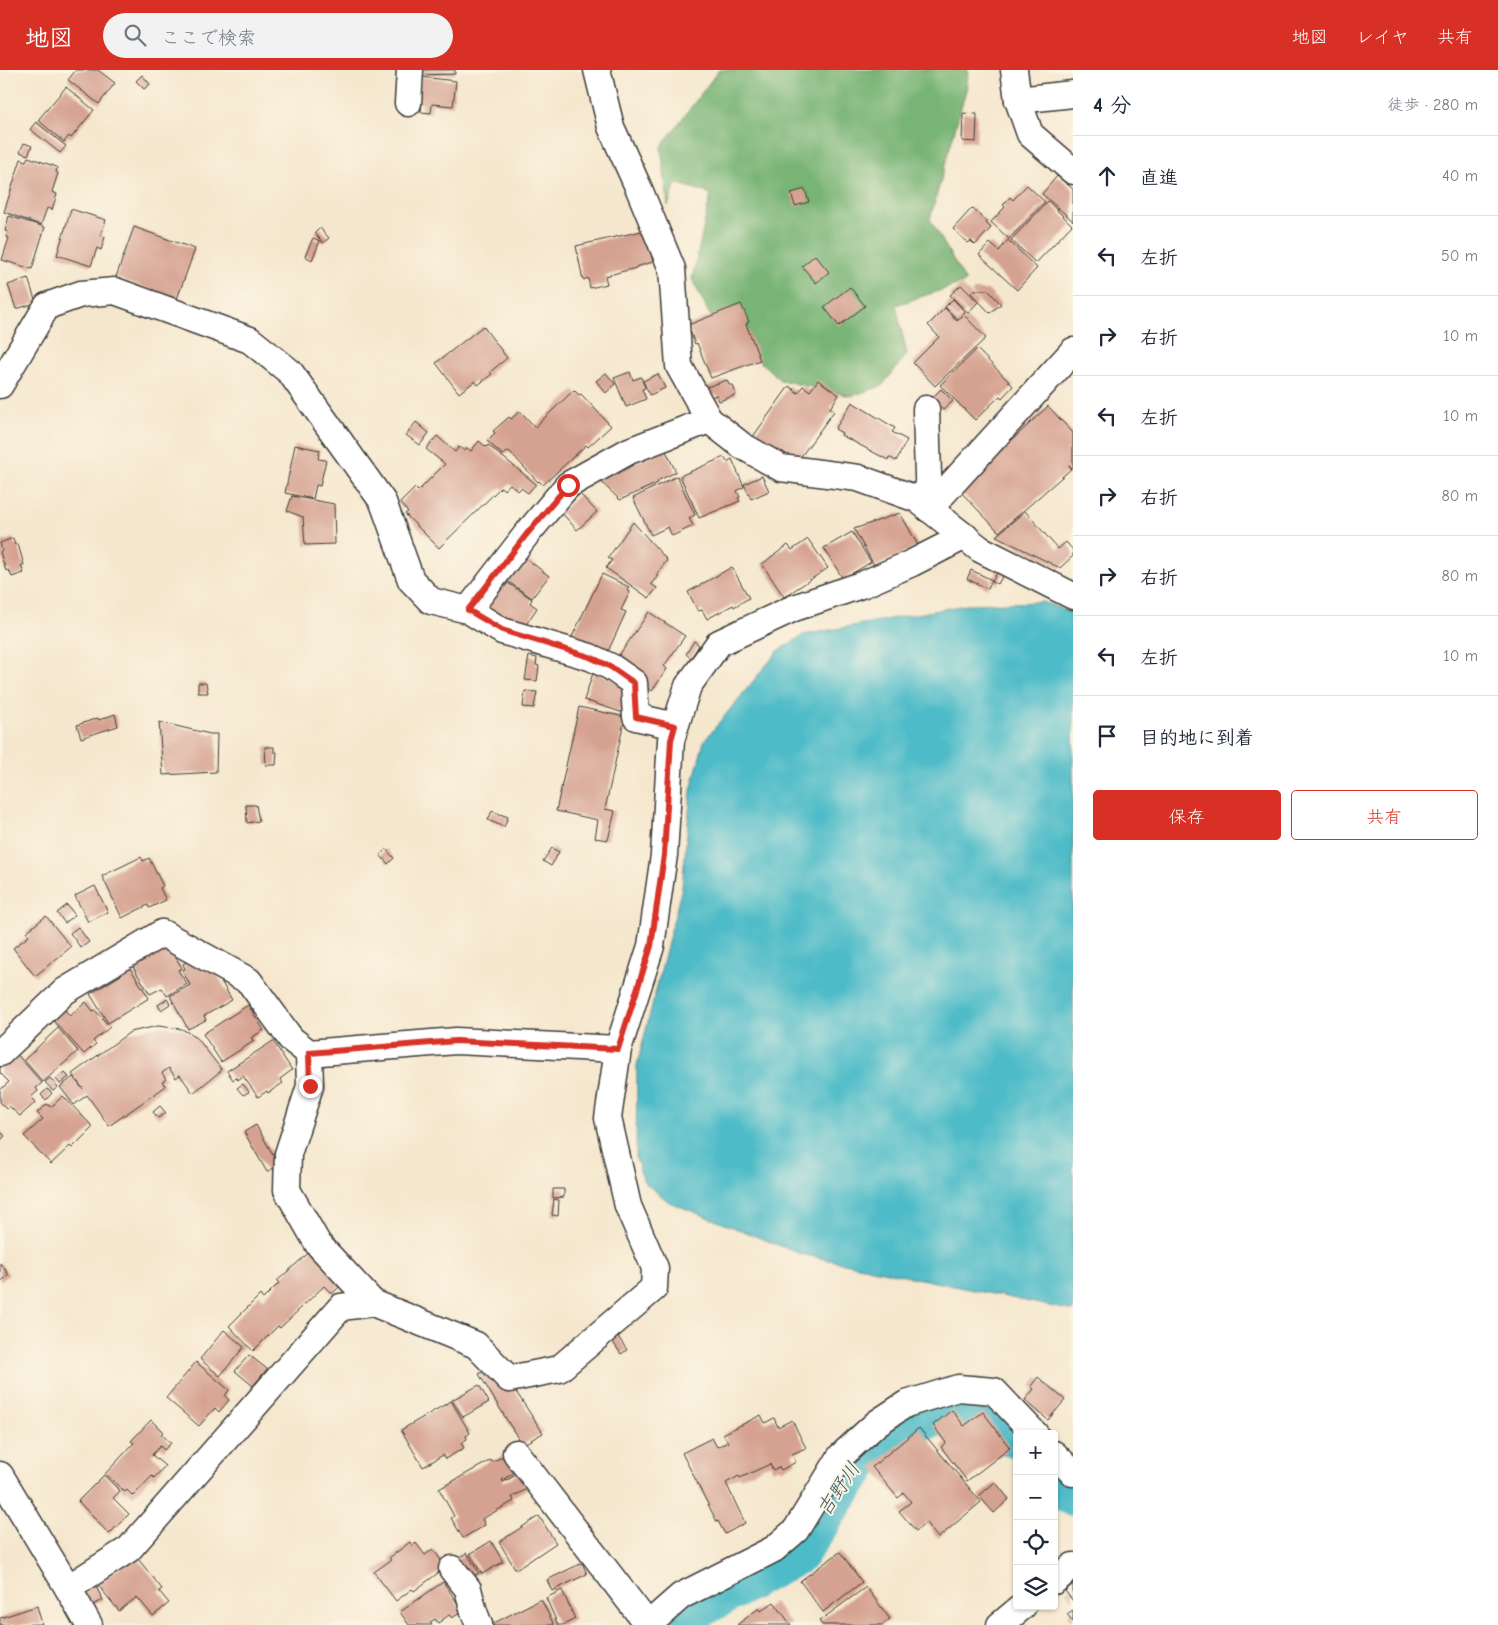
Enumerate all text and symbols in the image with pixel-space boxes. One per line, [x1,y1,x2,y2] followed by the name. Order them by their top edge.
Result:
[103,13,453,58] search box
[121,21,149,49] icon: search
[25,24,73,52] text: 地図
[161,27,256,49] text: ここで検索
[1292,27,1328,48] text: 地図
[1356,27,1409,48] text: レイヤ
[1437,27,1473,48] text: 共有
[1093,93,1131,117] text: 4 分
[1388,96,1478,114] text: 徒歩 · 280 m
[1093,162,1121,190] icon: ahead
[1140,167,1178,189] text: 直進
[1442,167,1478,185] text: 40 m
[1093,242,1121,270] icon: left
[1140,247,1178,269] text: 左折
[1441,247,1478,265] text: 50 m
[1093,322,1121,350] icon: right
[1140,327,1178,349] text: 右折
[1443,327,1478,345] text: 10 m
[1093,402,1121,430] icon: left
[1140,407,1178,429] text: 左折
[1443,407,1478,425] text: 10 m
[557,474,580,497] route start
[1093,482,1121,510] icon: right
[1140,487,1178,509] text: 右折
[1441,487,1478,505] text: 80 m
[1093,562,1121,590] icon: right
[1140,567,1178,589] text: 右折
[1441,567,1478,585] text: 80 m
[1093,642,1121,670] icon: left
[1140,647,1178,669] text: 左折
[1443,647,1478,665] text: 10 m
[1093,722,1121,750] icon: arrive
[1140,727,1254,749] text: 目的地に到着
[1093,790,1281,840] button: 保存
[1291,790,1478,840] button: 共有
[299,1075,322,1098] route end
[1013,1430,1058,1610] map controls
[1013,1430,1058,1475] button: +
[812,1458,865,1521] water label: 吉野川
[1013,1475,1058,1520] button: −
[1013,1520,1058,1565] button: locate
[1013,1565,1058,1610] button: layers

